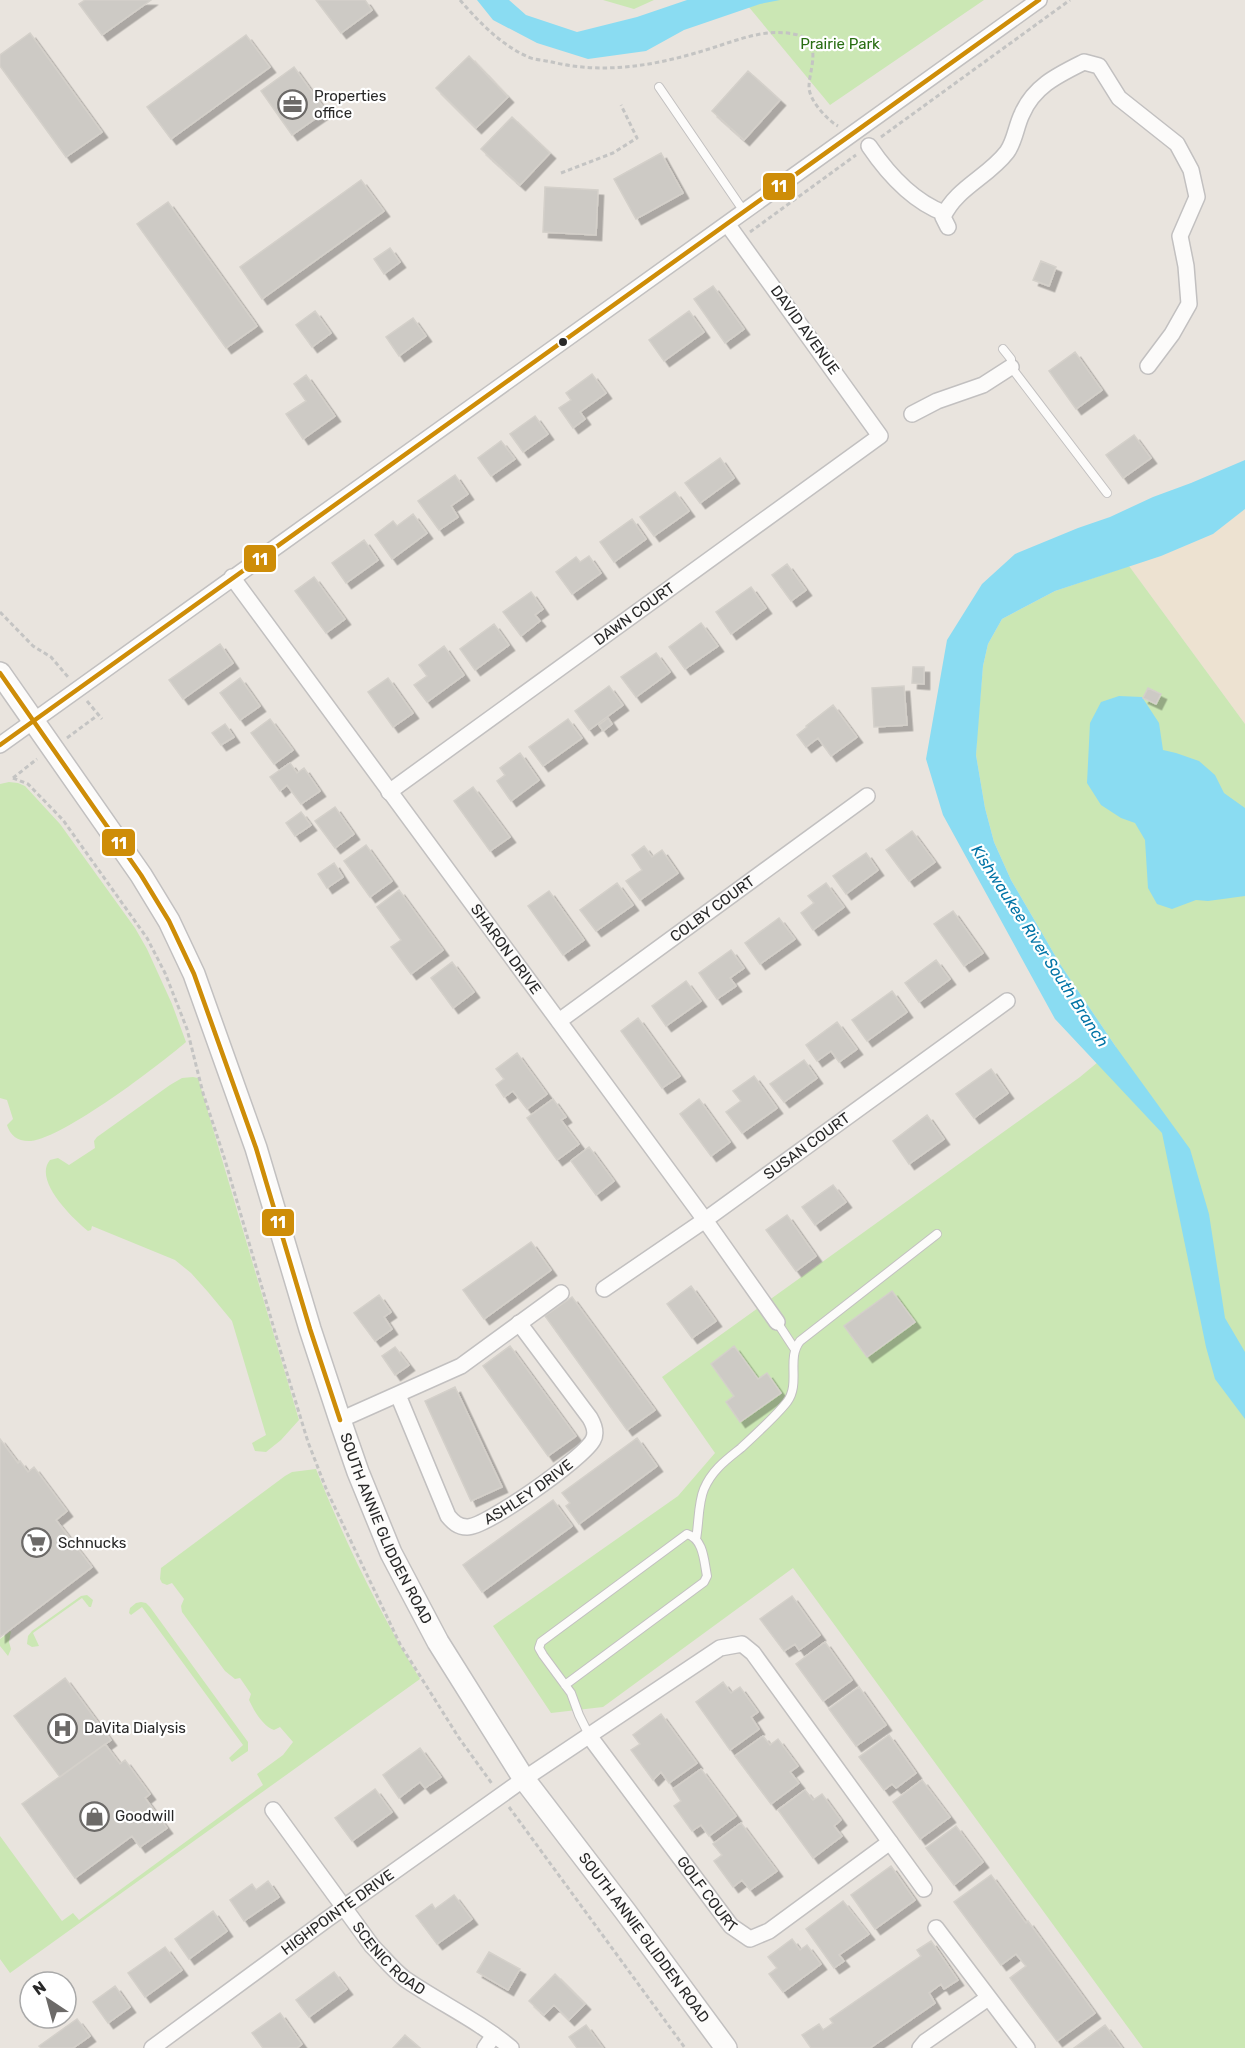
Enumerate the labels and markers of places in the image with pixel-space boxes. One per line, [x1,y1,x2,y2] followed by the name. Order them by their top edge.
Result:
[314,87,387,122] place label: Properties office
[277,89,309,121] office icon: Properties office
[557,336,569,348] unlabelled marker
[21,1527,53,1559] supermarket icon: Schnucks
[58,1534,127,1552] place label: Schnucks
[47,1712,79,1744] hospital icon: DaVita Dialysis
[84,1719,186,1737] place label: DaVita Dialysis
[78,1800,110,1832] shop icon: Goodwill
[115,1807,174,1825] place label: Goodwill

